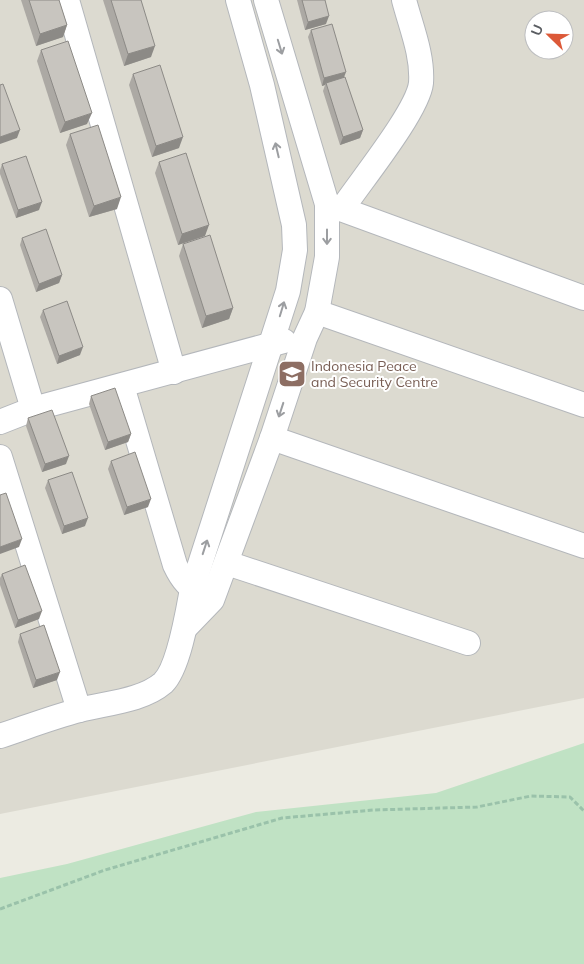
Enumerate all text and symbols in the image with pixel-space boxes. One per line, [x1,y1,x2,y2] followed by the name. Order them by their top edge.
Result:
[524,10,574,60] north arrow
[527,22,547,38] text: U
[275,38,285,54] one-way arrow
[272,143,281,159] one-way arrow
[322,229,332,245] one-way arrow
[277,302,287,318] one-way arrow
[311,357,438,391] place label: Indonesia Peace and Security Centre
[277,359,307,389] school or university icon: Indonesia Peace and Security Centre
[276,402,285,417] one-way arrow
[201,540,210,556] one-way arrow

